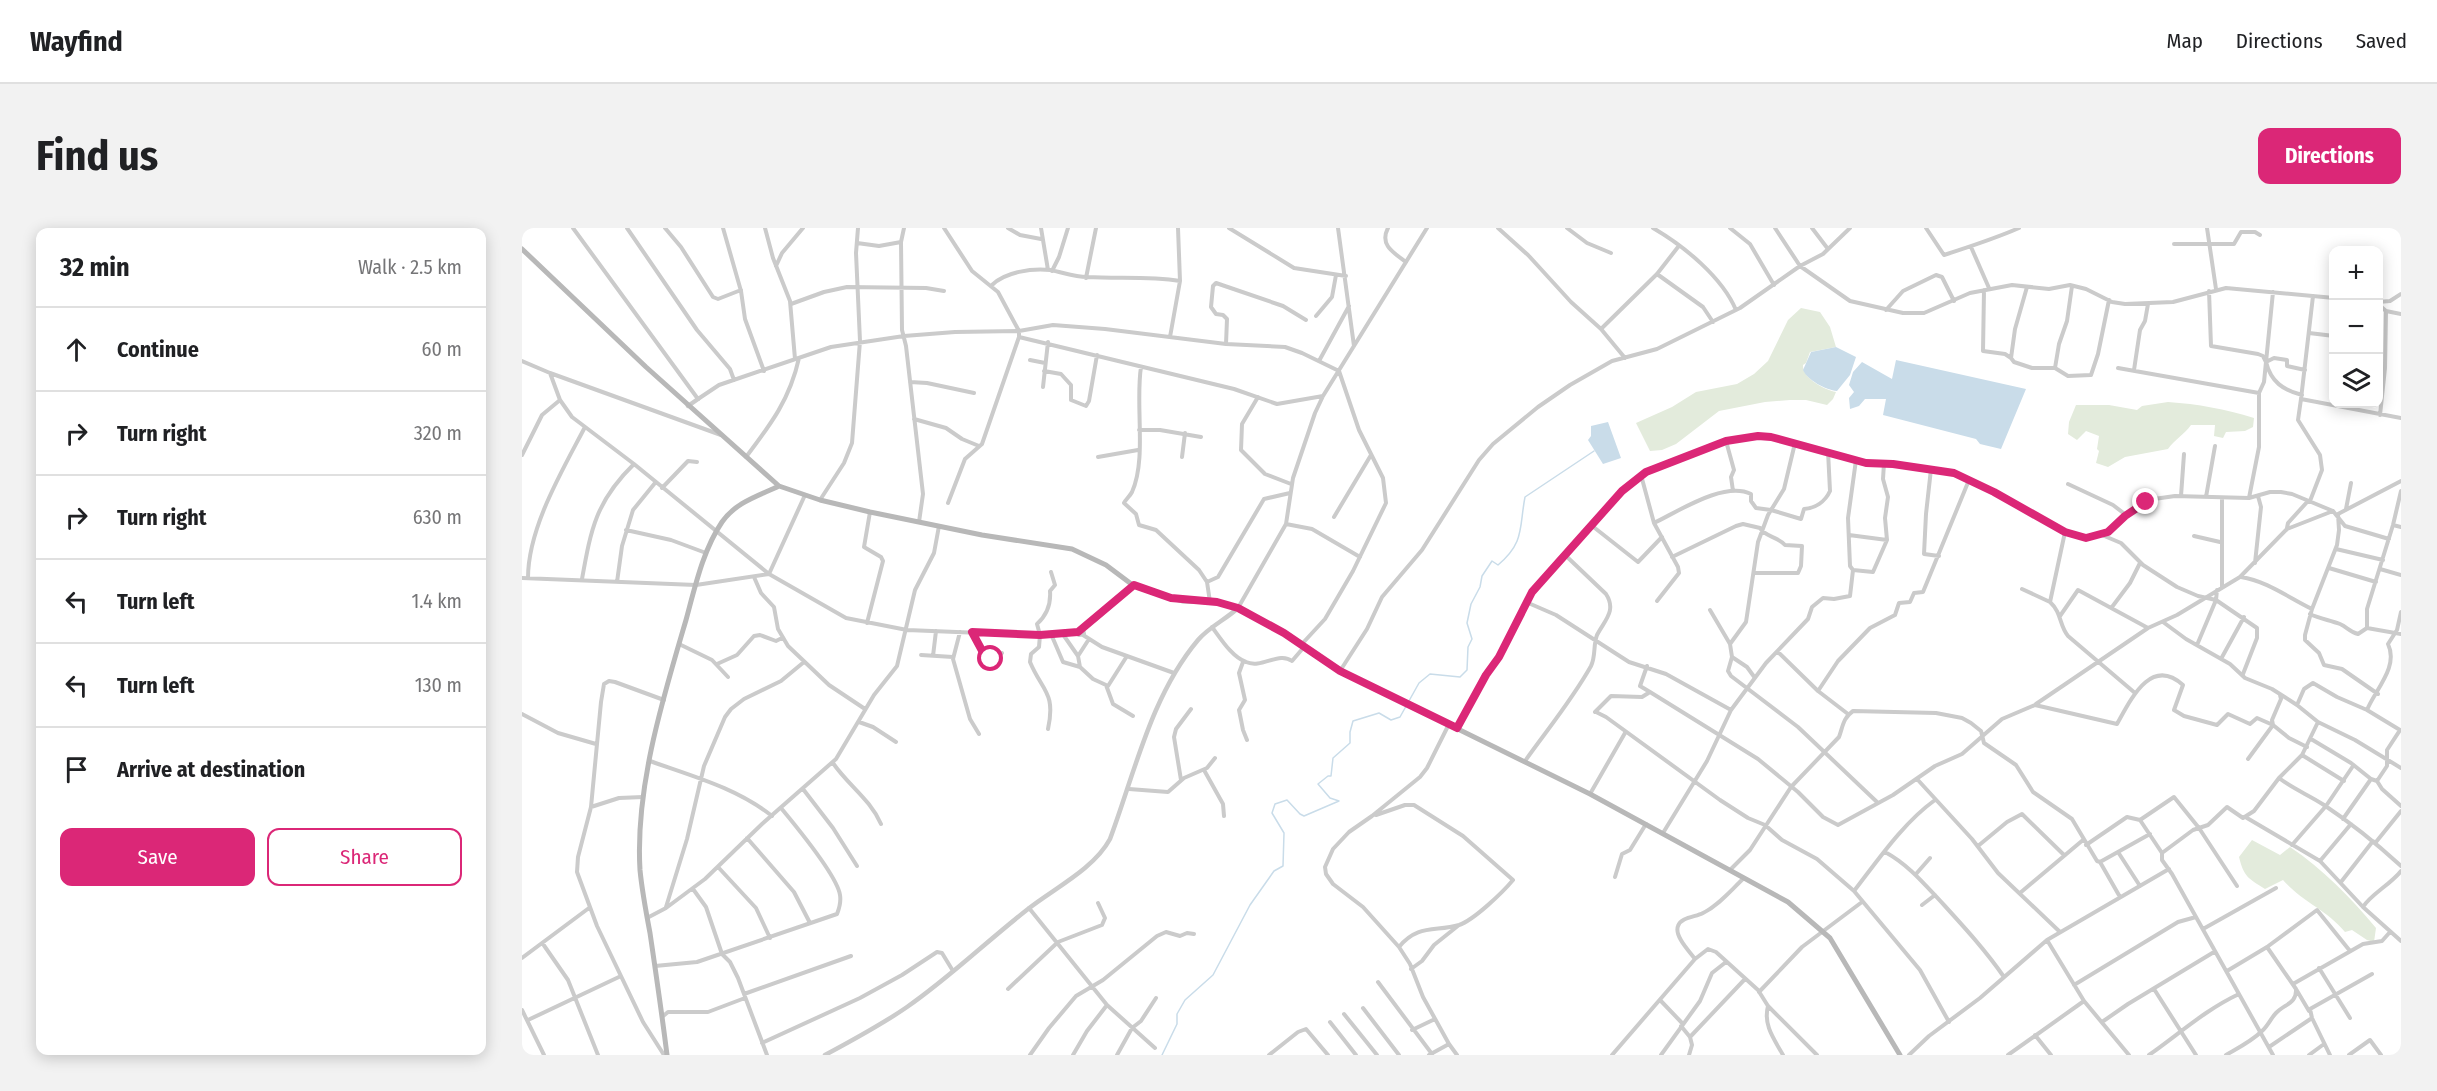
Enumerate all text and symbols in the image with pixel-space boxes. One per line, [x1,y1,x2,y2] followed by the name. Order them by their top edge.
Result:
[30,25,123,58] text: Wayfind
[2166,28,2203,54] text: Map
[2236,28,2323,54] text: Directions
[2356,28,2407,54] text: Saved
[2258,128,2401,184] button: Directions
[36,131,158,181] text: Find us
[2329,246,2383,408] map controls
[2329,246,2383,300] button: +
[60,252,130,283] text: 32 min
[358,255,462,279] text: Walk · 2.5 km
[2329,300,2383,354] button: −
[60,333,93,366] icon: ahead
[117,336,199,363] text: Continue
[422,337,462,361] text: 60 m
[2329,354,2383,408] button: layers
[60,417,93,450] icon: right
[117,420,206,447] text: Turn right
[414,421,462,445] text: 320 m
[2132,488,2158,514] route end
[60,501,93,534] icon: right
[117,504,206,531] text: Turn right
[413,505,462,529] text: 630 m
[60,585,93,618] icon: left
[117,588,195,615] text: Turn left
[412,589,462,613] text: 1.4 km
[977,645,1003,671] route start
[60,669,93,702] icon: left
[117,672,195,699] text: Turn left
[415,673,462,697] text: 130 m
[60,753,93,786] icon: arrive
[117,756,305,783] text: Arrive at destination
[60,828,255,886] button: Save
[267,828,462,886] button: Share

